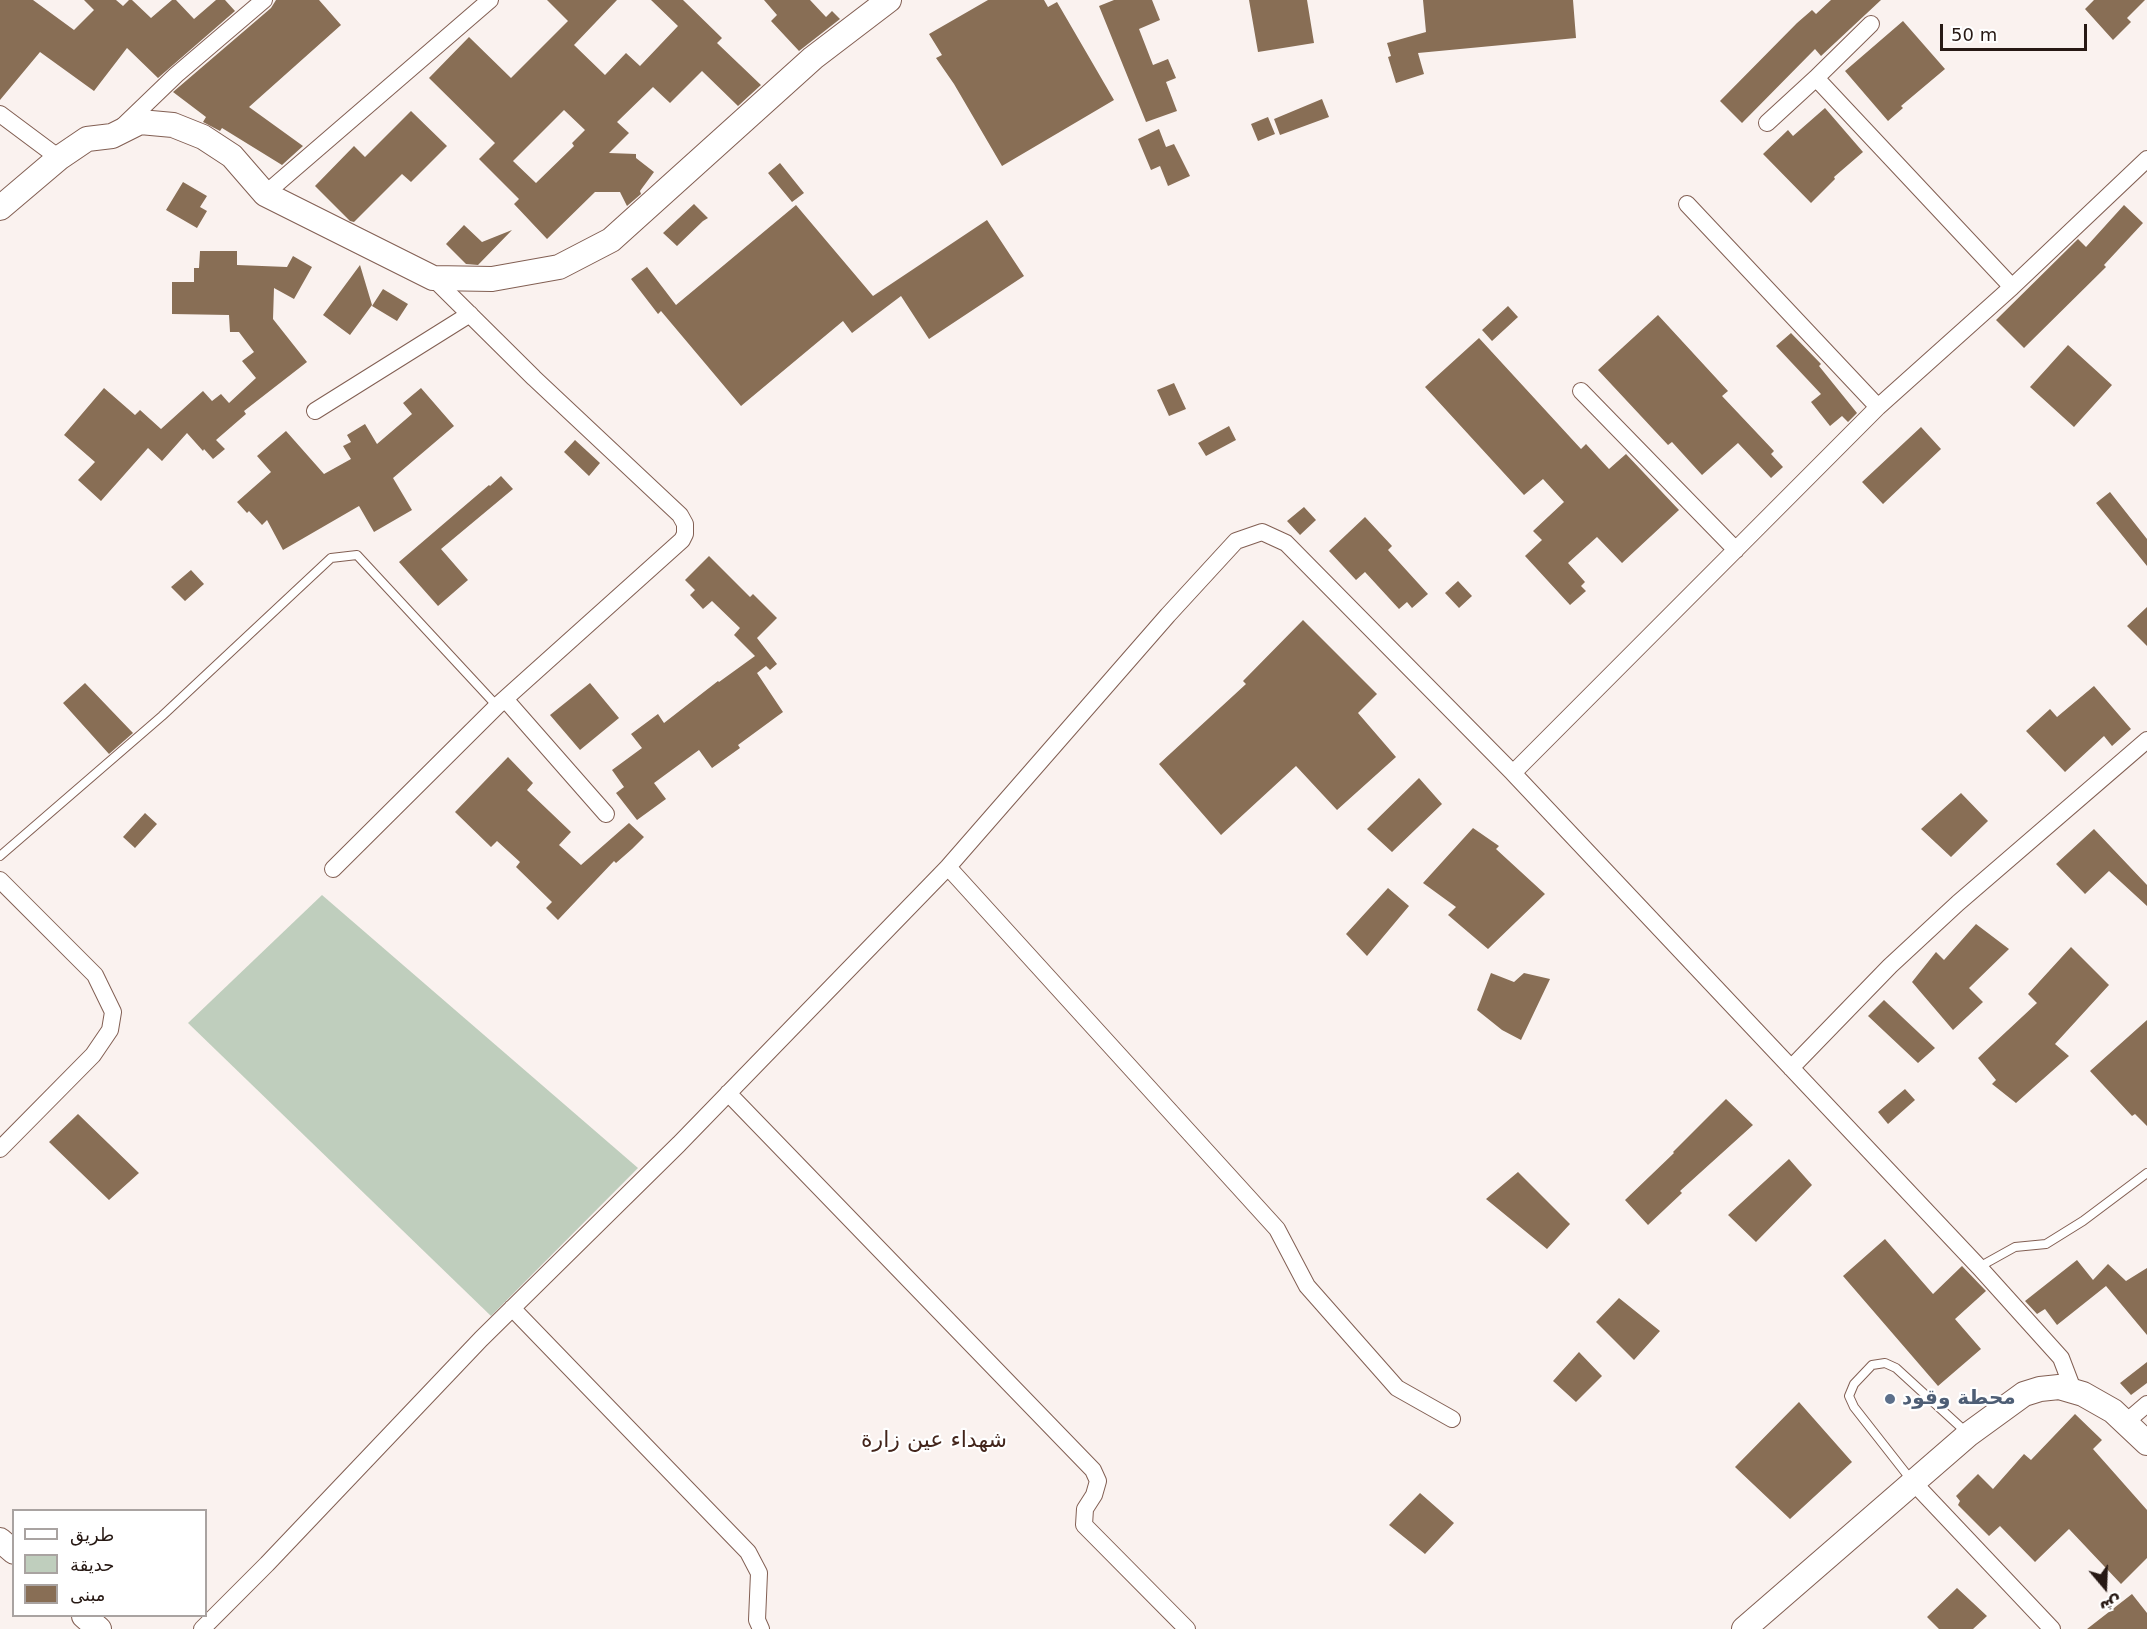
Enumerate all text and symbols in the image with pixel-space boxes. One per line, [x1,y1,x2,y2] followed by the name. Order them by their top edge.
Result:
[1943,12,2090,50] scale bar
[1951,24,1997,45] text: 50 m
[1902,1387,2016,1411] place label: محطة وقود
[1883,1392,1897,1406] marker: محطة وقود
[861,1428,1007,1454] district label: شهداء عين زارة
[12,1509,207,1617] legend
[70,1524,114,1545] text: طريق
[70,1554,114,1575] text: حديقة
[2075,1557,2135,1617] north arrow
[70,1584,106,1605] text: مبنى
[2097,1592,2125,1617] text: ش

